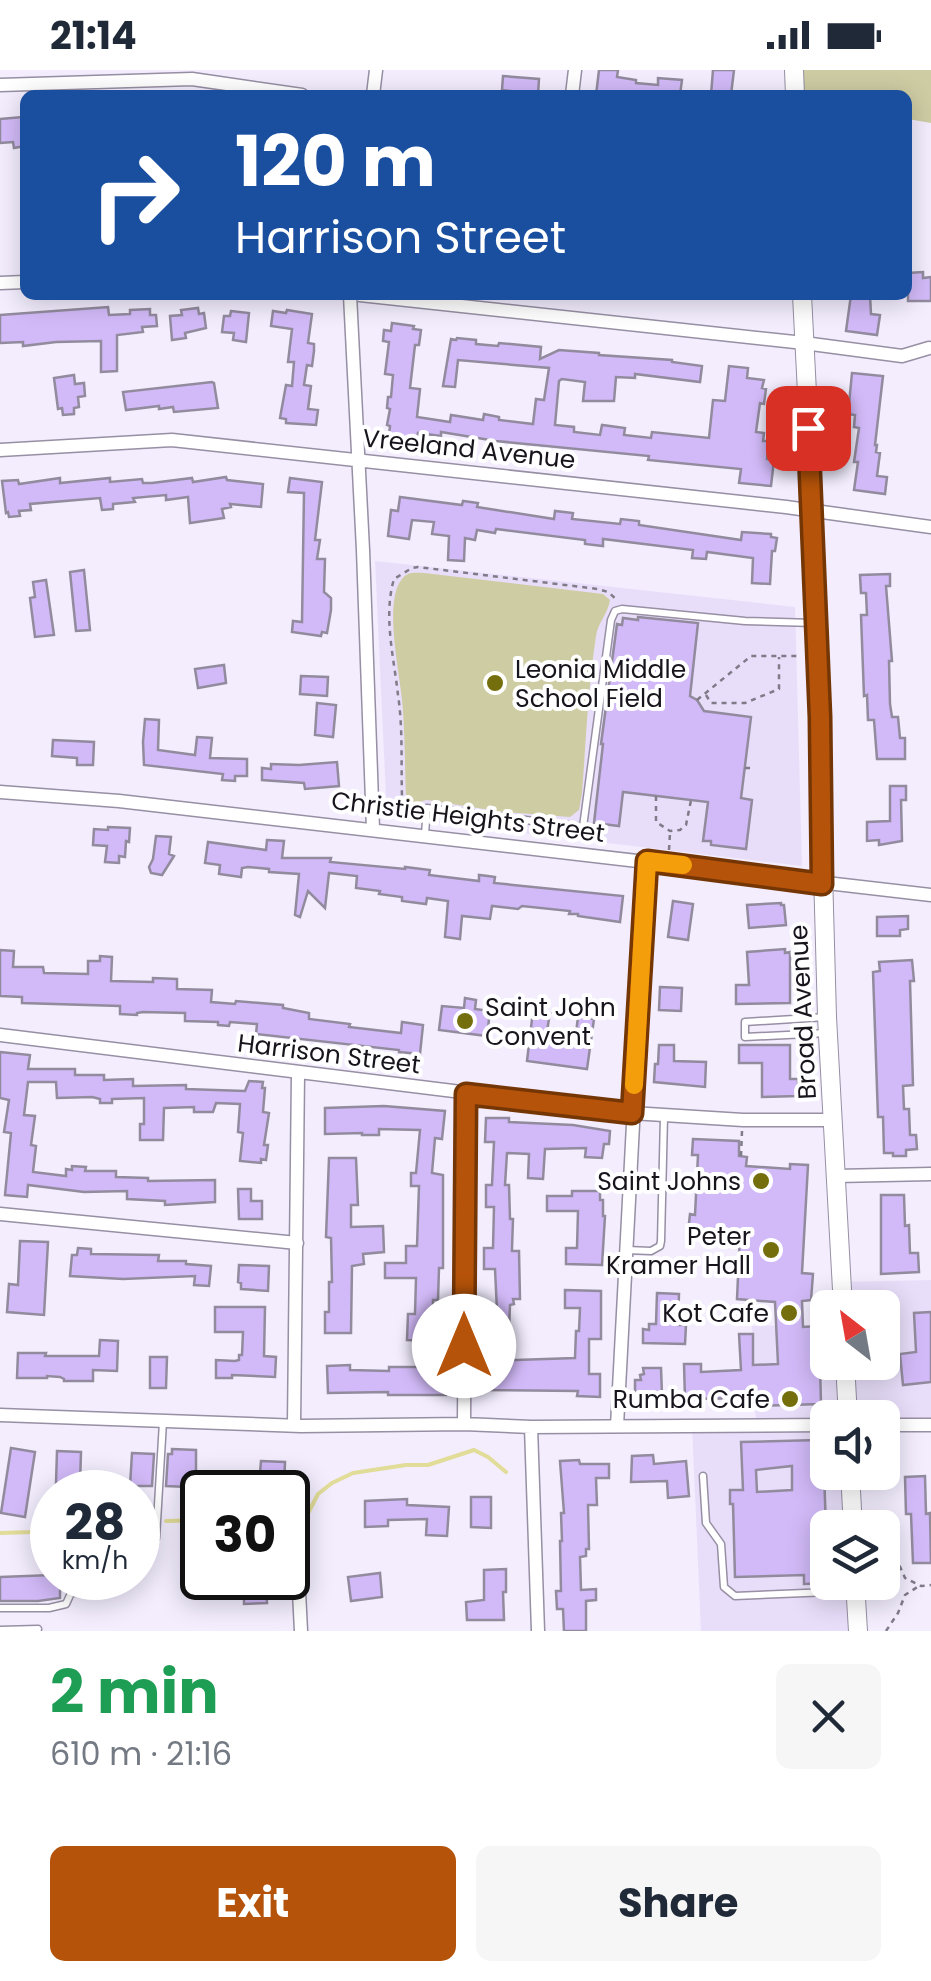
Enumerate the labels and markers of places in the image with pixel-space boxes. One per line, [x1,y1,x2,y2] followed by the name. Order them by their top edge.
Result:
[766,386,851,471] pin
[515,652,686,716] place label: Leonia Middle School Field
[484,672,506,694] marker: Leonia Middle School Field
[485,990,616,1054] place label: Saint John Convent
[454,1010,476,1032] marker: Saint John Convent
[597,1164,741,1199] place label: Saint Johns
[750,1170,772,1192] marker: Saint Johns
[606,1219,751,1283] place label: Peter Kramer Hall
[760,1239,782,1261] marker: Peter Kramer Hall
[662,1296,769,1331] place label: Kot Cafe
[778,1302,800,1324] marker: Kot Cafe
[613,1382,770,1417] place label: Rumba Cafe
[779,1388,801,1410] marker: Rumba Cafe

